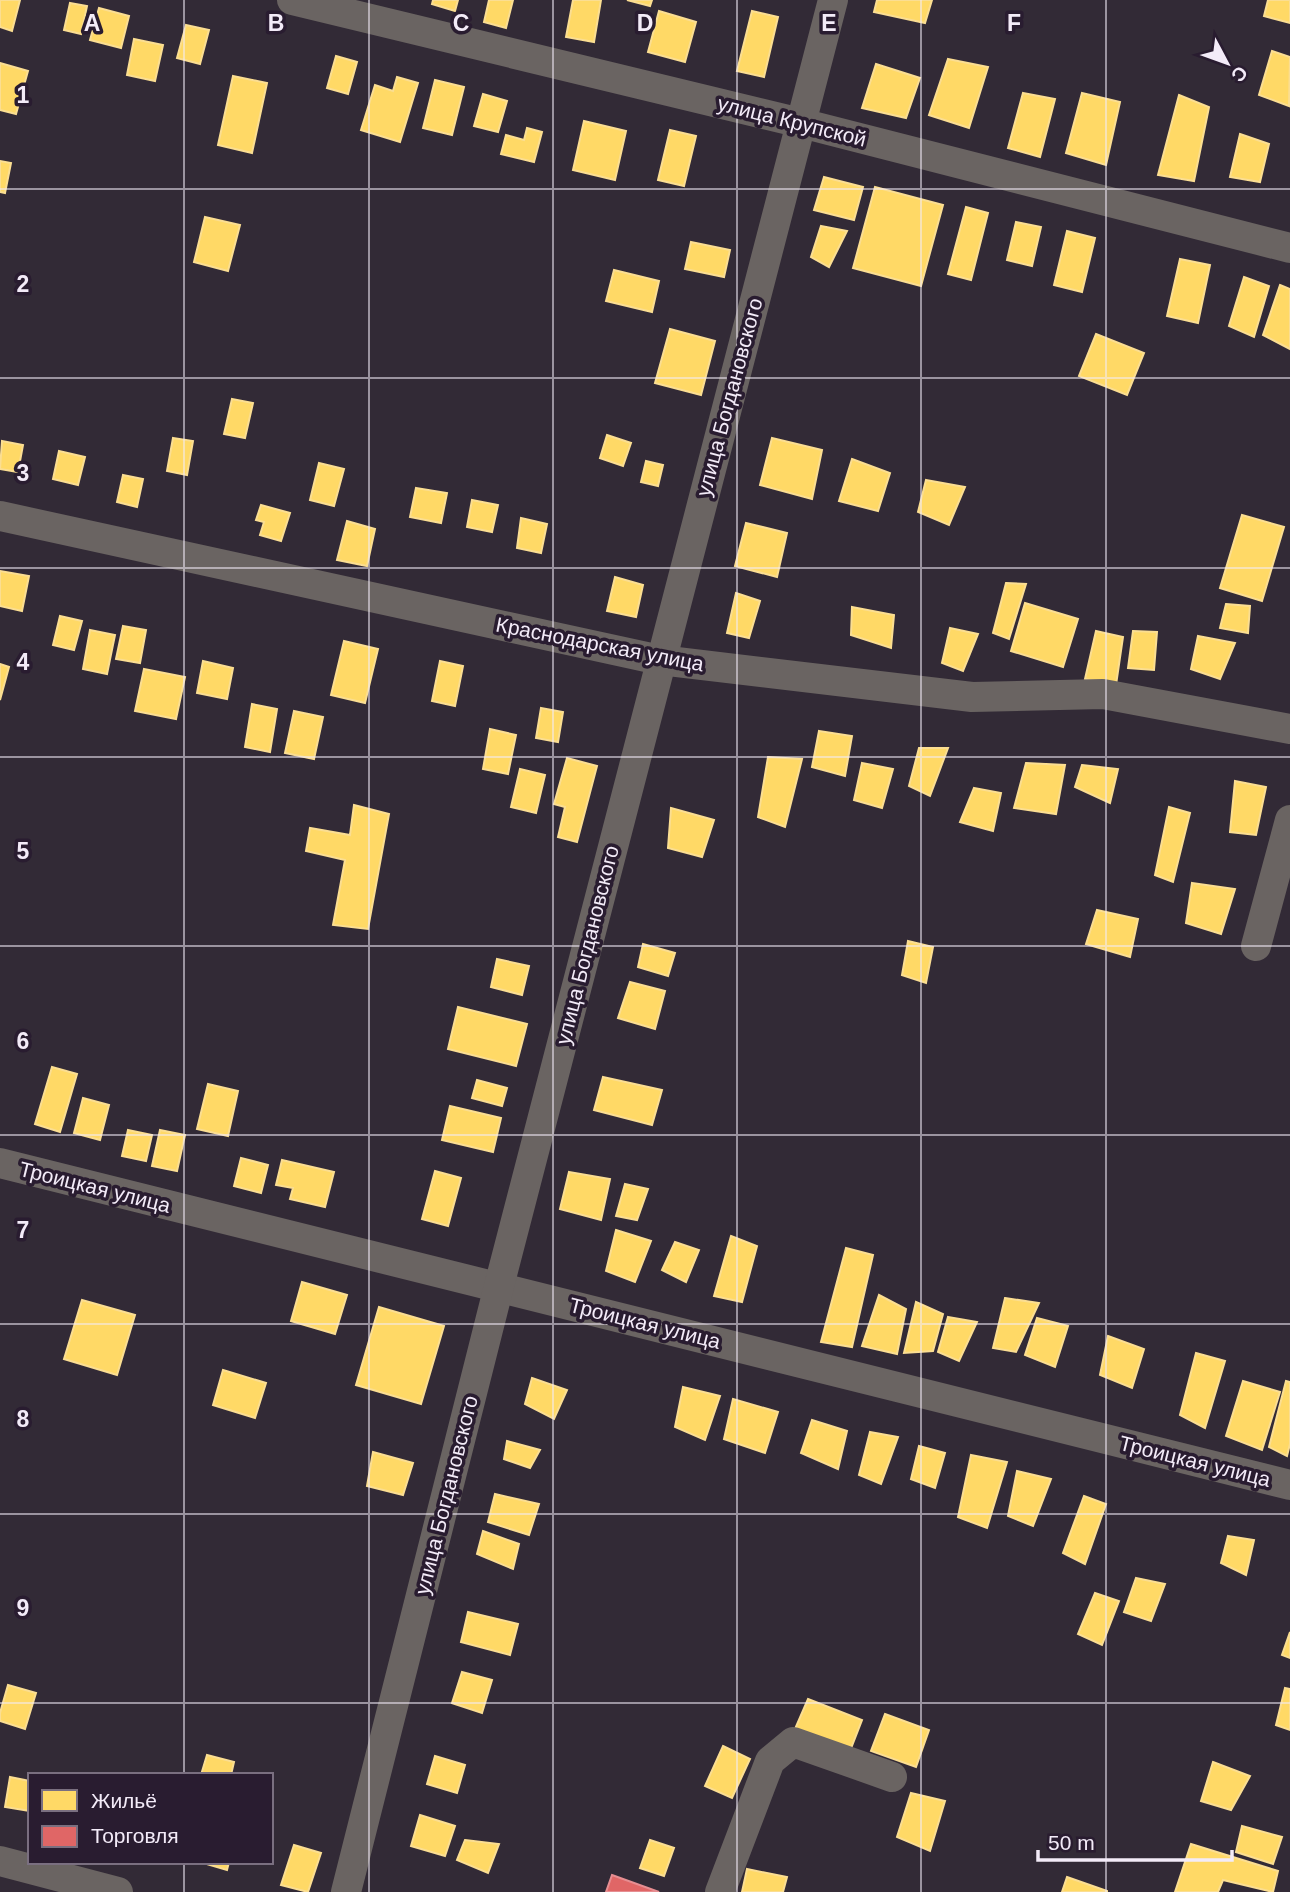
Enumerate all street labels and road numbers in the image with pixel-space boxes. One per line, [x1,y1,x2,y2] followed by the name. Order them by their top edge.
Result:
[715,91,869,151] street label: улица Крупской
[691,295,767,499] street label: улица Богдановского
[494,613,706,676] street label: Краснодарская улица
[551,843,623,1047] street label: улица Богдановского
[17,1157,173,1217] street label: Троицкая улица
[567,1293,723,1353] street label: Троицкая улица
[410,1393,482,1597] street label: улица Богдановского
[1117,1431,1273,1491] street label: Троицкая улица

